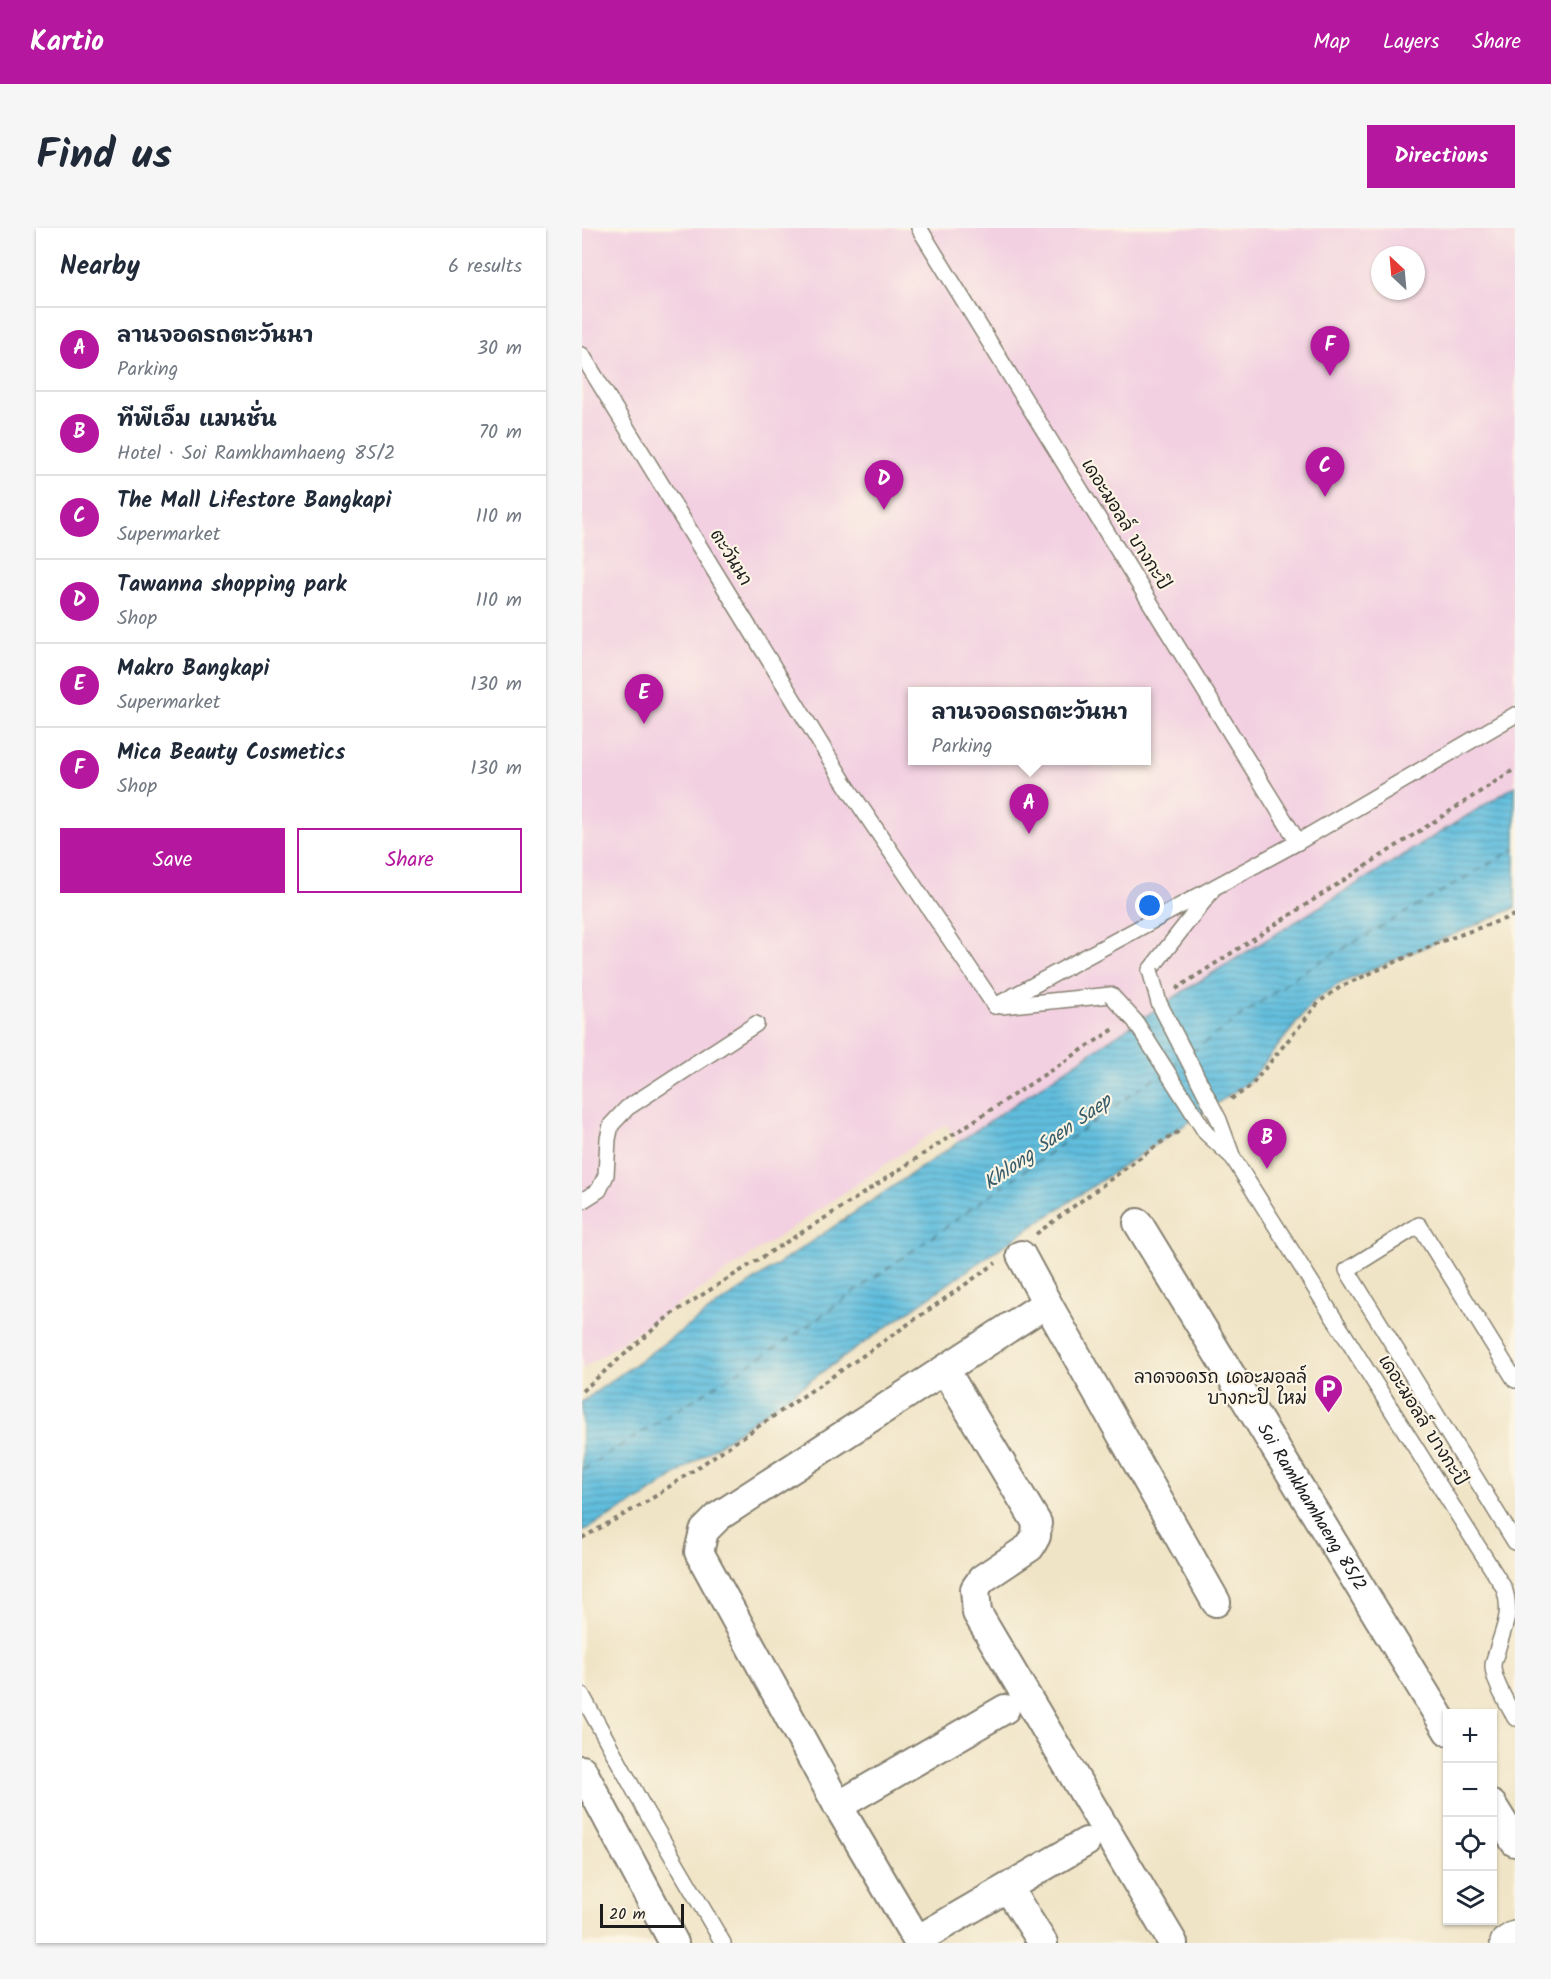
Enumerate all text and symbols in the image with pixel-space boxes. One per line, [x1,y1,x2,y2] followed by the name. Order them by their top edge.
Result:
[30,20,104,65] text: Kartio
[1313,26,1350,59] text: Map
[1383,26,1439,59] text: Layers
[1472,26,1521,59] text: Share
[36,123,172,190] text: Find us
[1367,125,1515,188] button: Directions
[60,246,140,288] text: Nearby
[1371,246,1425,300] north arrow
[448,251,522,283] text: 6 results
[117,319,313,354] text: ลานจอดรถตะวันนา
[1310,326,1350,376] pin: F
[73,333,86,365] text: A
[477,333,522,365] text: 30 m
[117,354,178,386] text: Parking
[117,403,277,438] text: ทีพีเอ็ม แมนชั่น
[73,417,86,449] text: B
[479,417,522,449] text: 70 m
[117,438,395,470] text: Hotel · Soi Ramkhamhaeng 85/2
[1306,448,1344,497] pin: C
[1073,454,1177,596] street label: เดอะมอลล์ บางกะปิ
[864,460,904,510] pin: D
[117,484,391,519] text: The Mall Lifestore Bangkapi
[73,501,86,533] text: C
[476,501,522,533] text: 110 m
[117,519,220,551] text: Supermarket
[701,524,759,592] street label: ตะวันนา
[117,568,346,603] text: Tawanna shopping park
[73,585,86,617] text: D
[476,585,522,617] text: 110 m
[117,603,157,635] text: Shop
[117,652,270,687] text: Makro Bangkapi
[74,669,85,701] text: E
[470,669,522,701] text: 130 m
[624,674,664,724] pin: E
[117,687,220,719] text: Supermarket
[908,687,1151,765] popup
[931,696,1128,731] text: ลานจอดรถตะวันนา
[931,731,993,763] text: Parking
[117,736,345,771] text: Mica Beauty Cosmetics
[74,753,85,785] text: F
[470,753,522,785] text: 130 m
[117,771,157,803] text: Shop
[1010,784,1048,834] pin: A
[60,828,285,893] button: Save
[297,828,522,893] button: Share
[1135,891,1164,920] your location
[977,1085,1121,1199] water label: Khlong Saen Saep
[1248,1120,1286,1169] pin: B
[1370,1350,1474,1492] street label: เดอะมอลล์ บางกะปิ
[1134,1364,1307,1414] place label: ลาดจอดรถ เดอะมอลล์ บางกะปิ ใหม่
[1312,1372,1344,1414] parking icon: ลาดจอดรถ เดอะมอลล์ บางกะปิ ใหม่
[1249,1418,1374,1597] street label: Soi Ramkhamhaeng 85/2
[1443,1709,1497,1925] map controls
[1443,1709,1497,1763] button: +
[1443,1763,1497,1817] button: −
[1443,1817,1497,1871] button: locate
[1443,1871,1497,1925] button: layers
[600,1901,684,1928] scale bar
[609,1902,645,1927] text: 20 m

